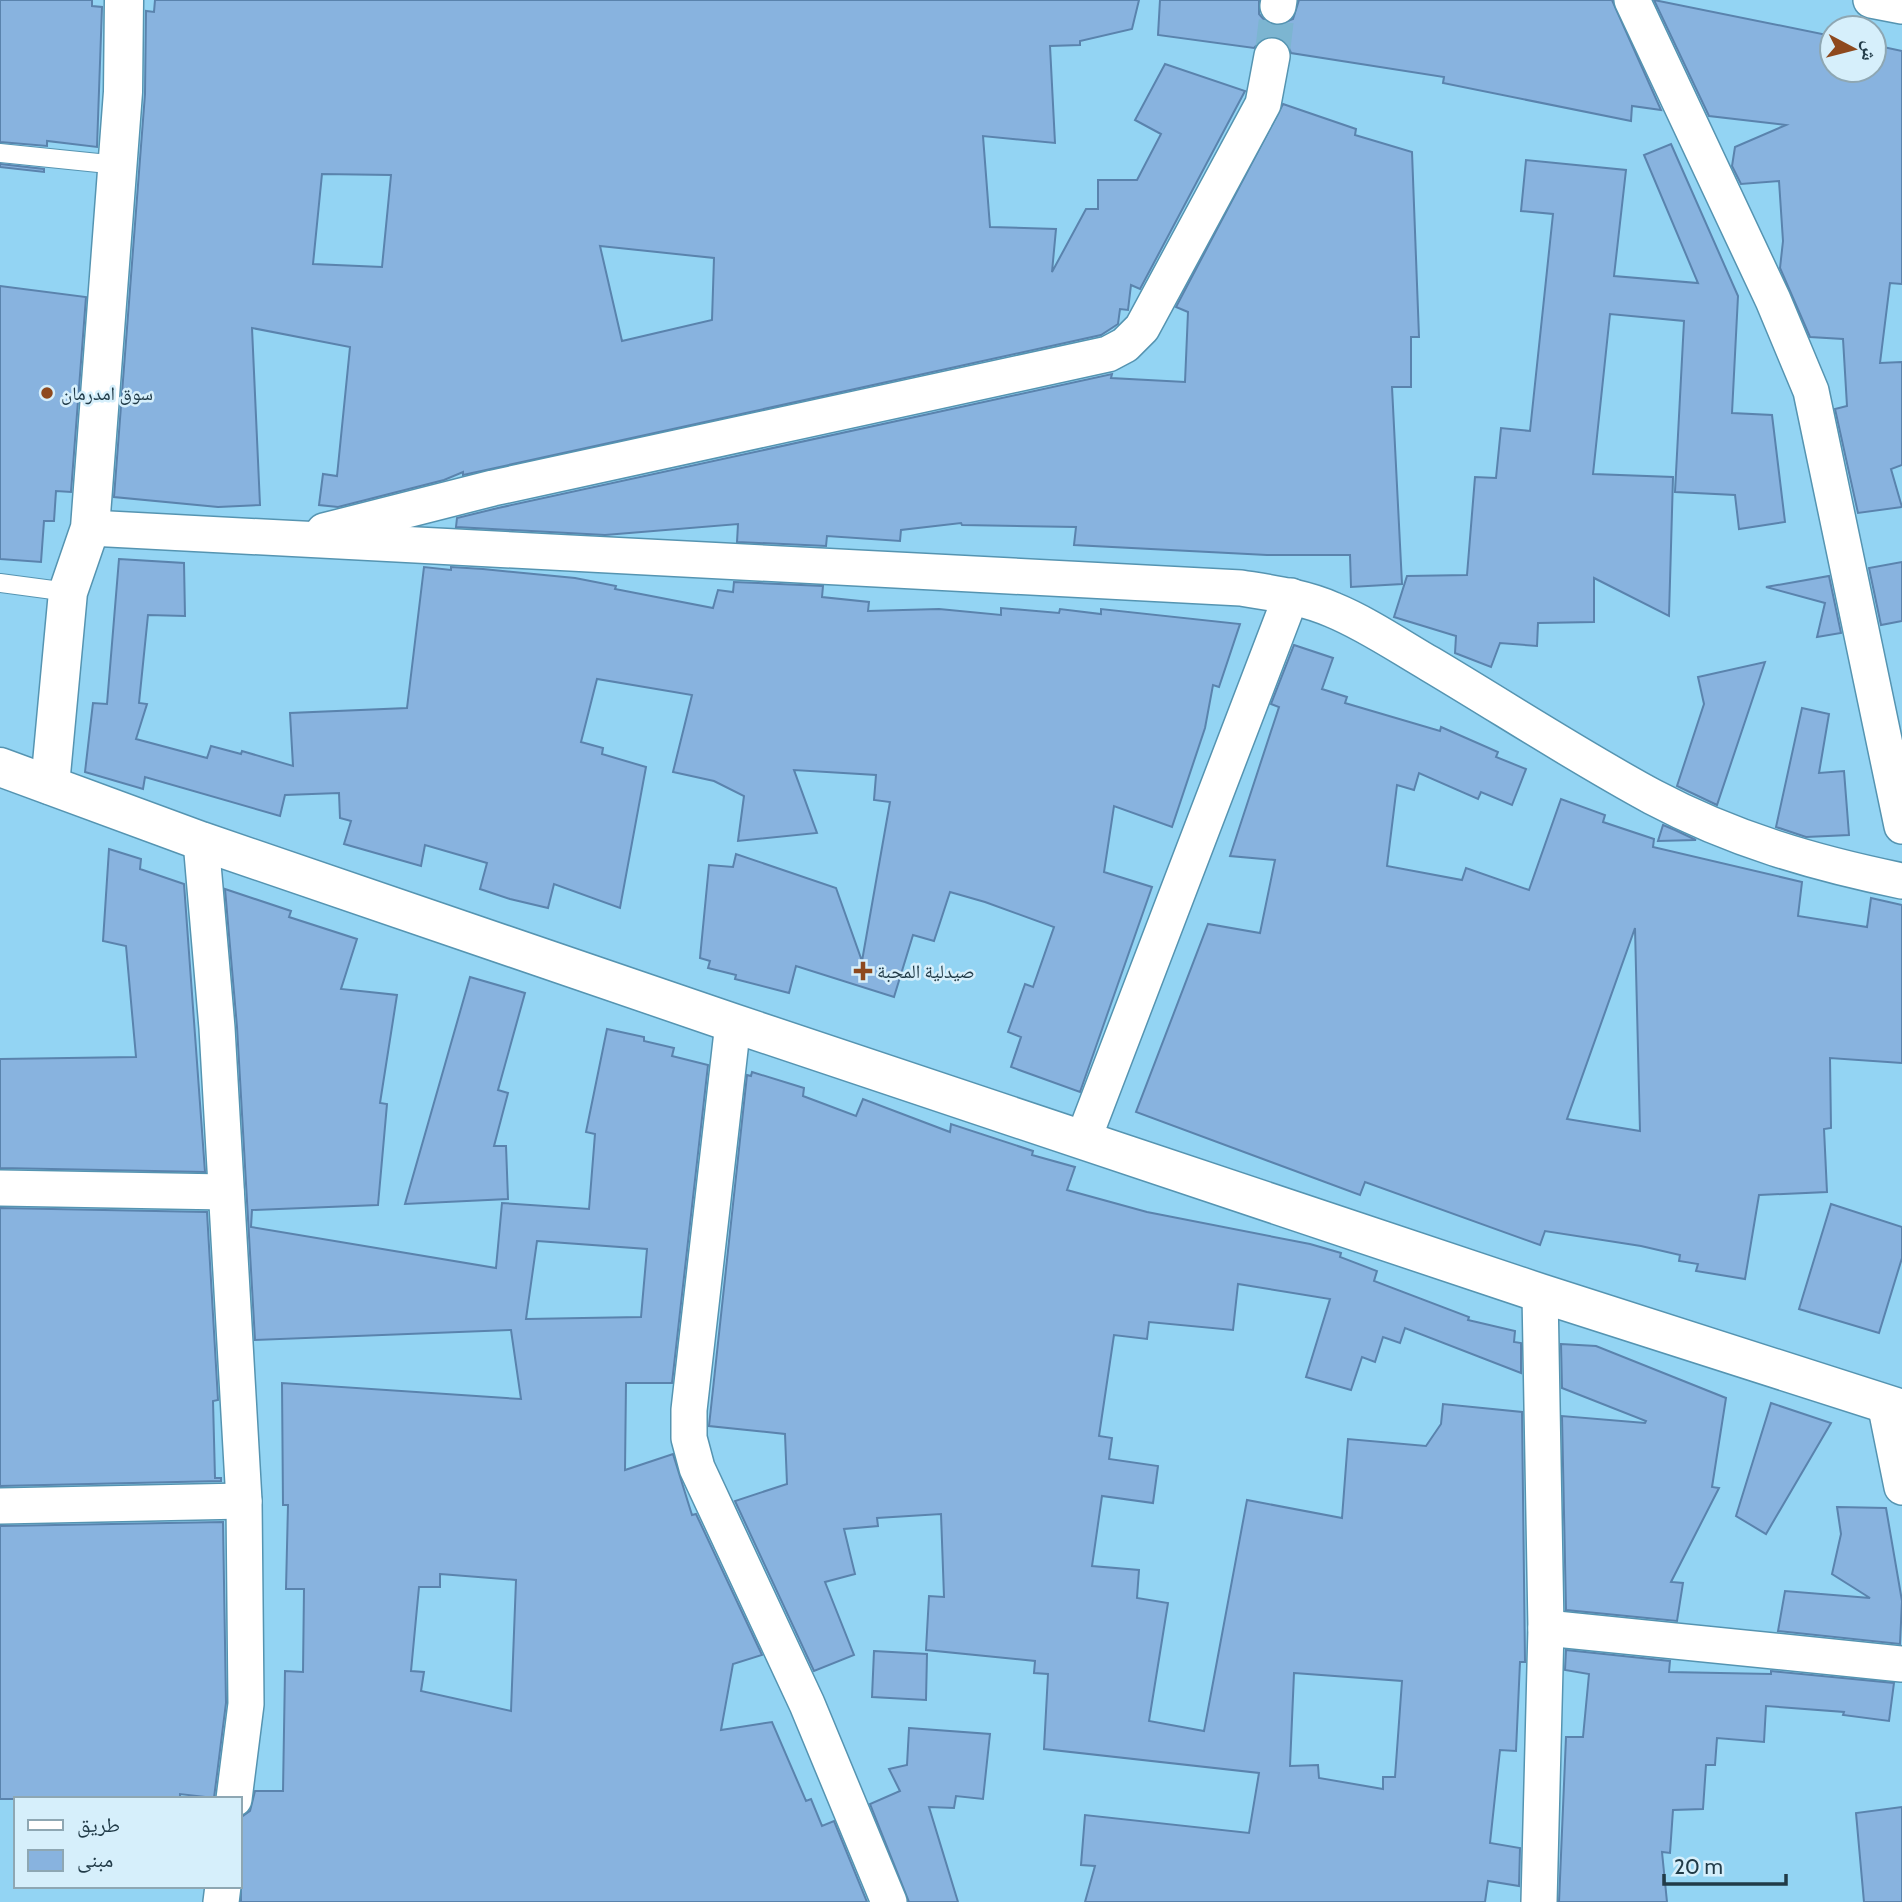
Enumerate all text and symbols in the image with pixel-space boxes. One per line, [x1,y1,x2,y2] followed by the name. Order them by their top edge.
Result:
[1818,14,1888,84] north arrow
[1857,40,1882,62] text: ش
[61,382,153,405] place label: سوق امدرمان
[39,385,55,401] marker: سوق امدرمان
[877,960,975,983] place label: صيدلية المحبة
[855,963,871,979] marker: صيدلية المحبة
[14,1797,242,1888] legend
[77,1812,120,1838] text: طريق
[1664,1842,1786,1886] scale bar
[77,1847,113,1873] text: مبنى
[1674,1854,1723,1879] text: 20 m

